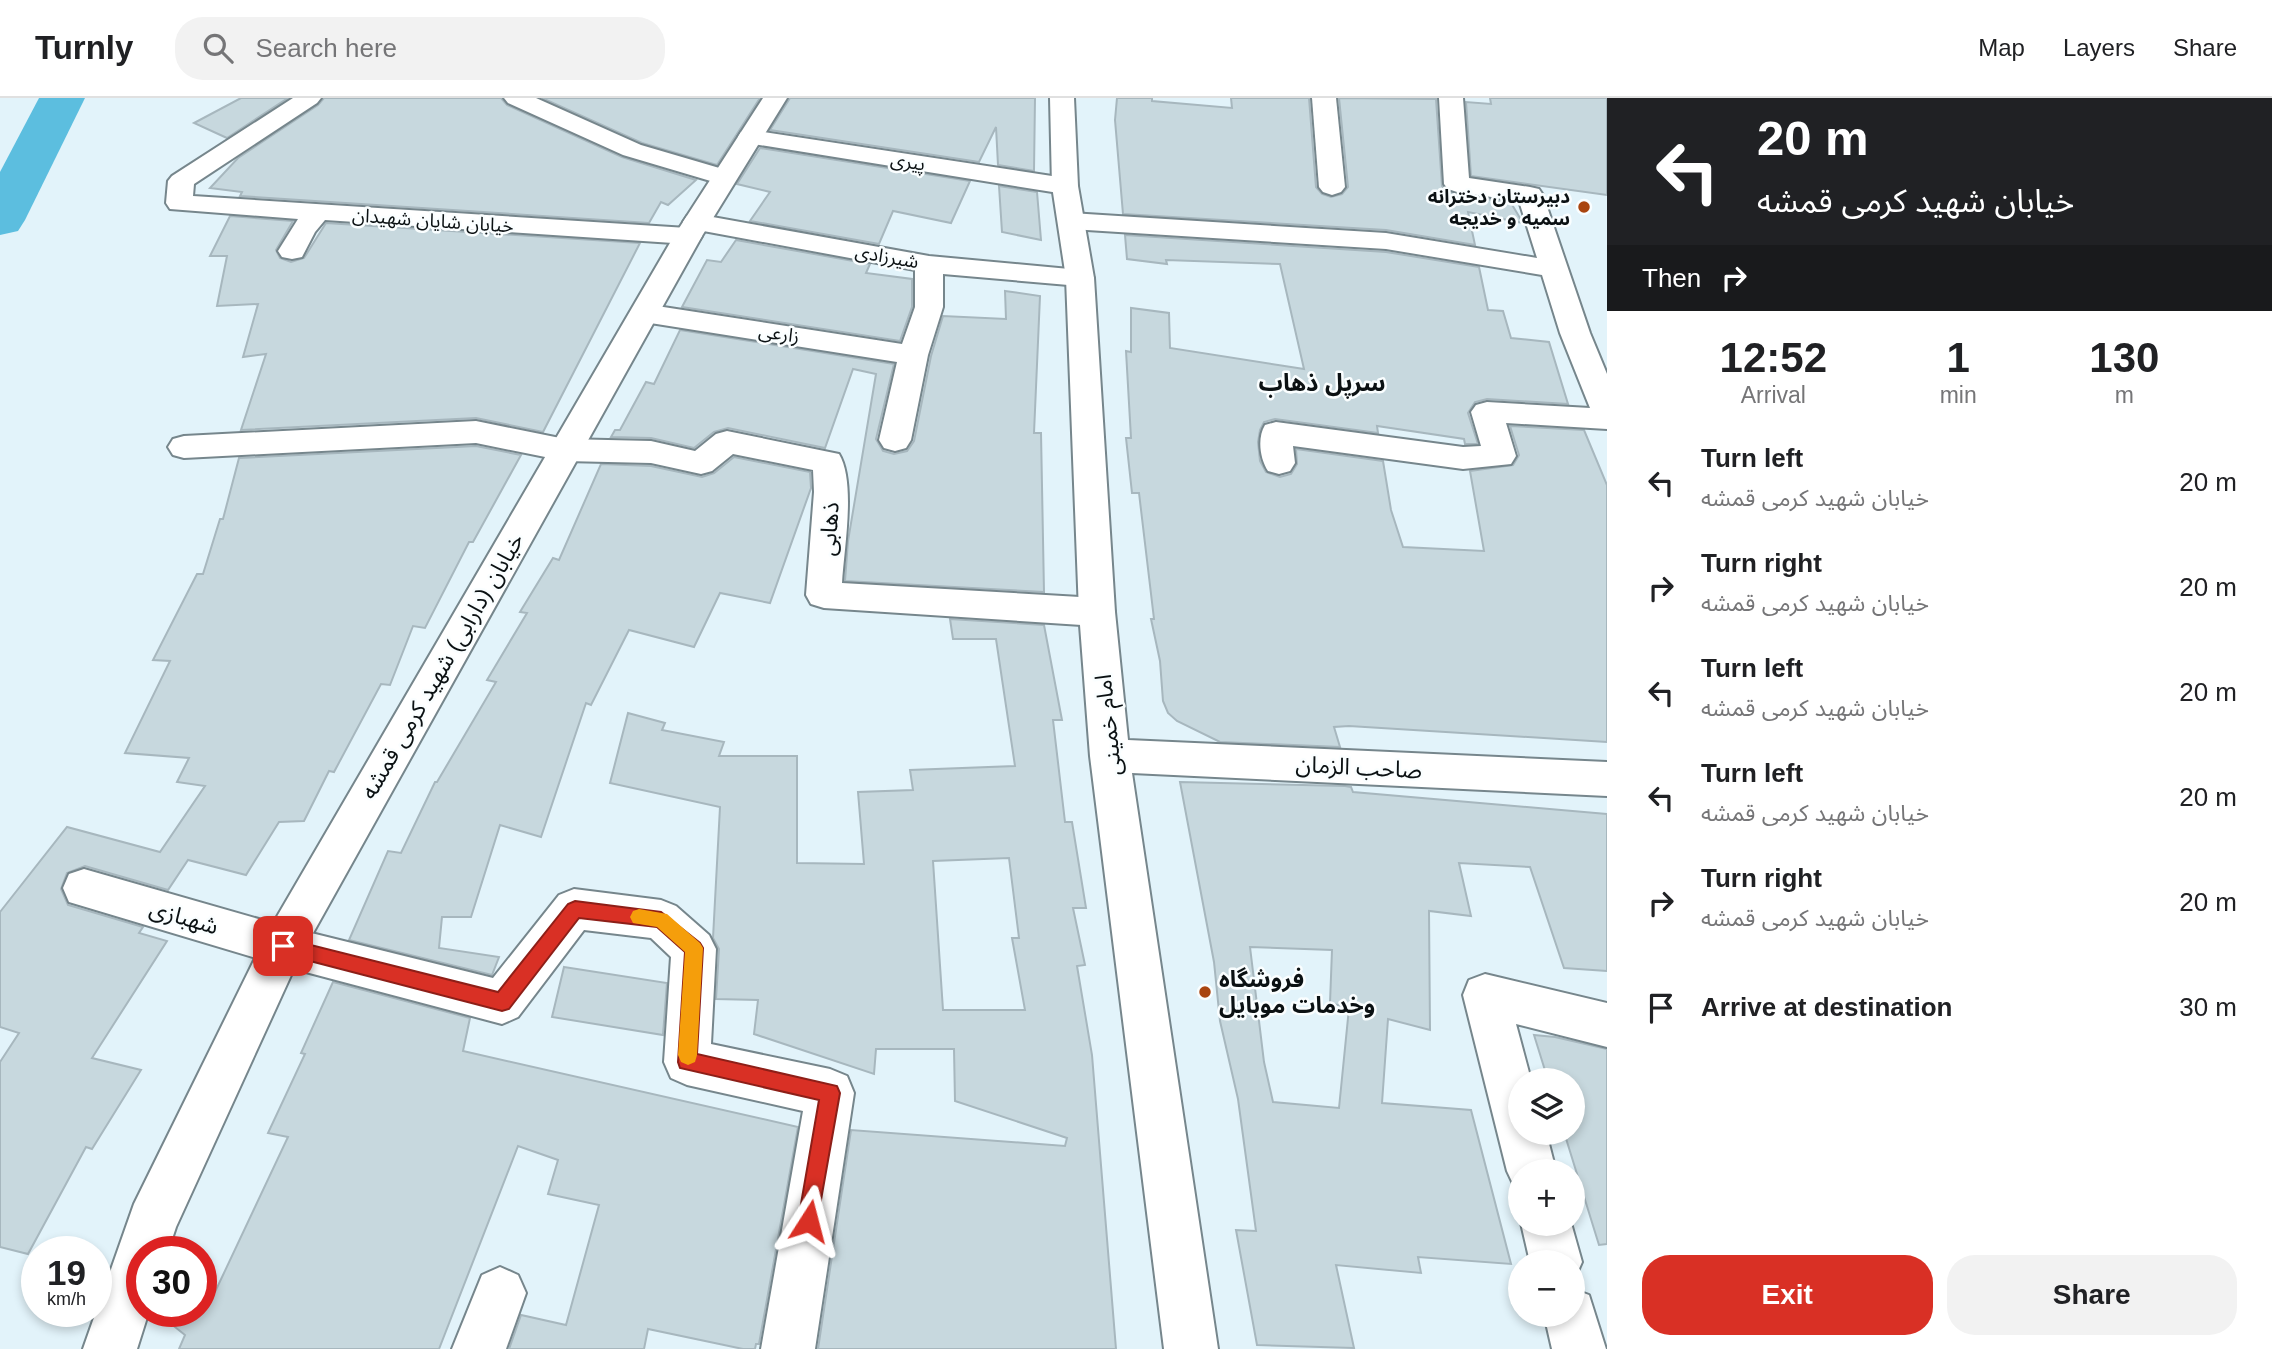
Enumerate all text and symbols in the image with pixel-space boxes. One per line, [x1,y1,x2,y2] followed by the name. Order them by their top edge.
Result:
[175,17,665,80] search box
[35,29,133,66] text: Turnly
[199,29,237,67] icon: search
[255,33,397,63] text: Search here
[1978,34,2025,61] text: Map
[2063,34,2135,61] text: Layers
[2173,34,2237,61] text: Share
[1757,111,1869,165] text: 20 m
[1642,126,1733,217] icon: left
[889,148,927,177] street label: پیری
[1757,183,2074,219] text: خیابان شهید کرمی قمشه
[1428,186,1570,229] place label: دبیرستان دخترانه سمیه و خدیجه
[1576,199,1592,215] marker: دبیرستان دخترانه سمیه و خدیجه
[351,204,514,237] street label: خیابان شایان شهیدان
[853,241,920,273] street label: شیرزادی
[1715,259,1753,297] icon: right
[1642,263,1701,293] text: Then
[757,320,801,348] street label: زارعی
[1720,334,1827,381] text: 12:52
[1946,334,1970,381] text: 1
[2089,334,2159,381] text: 130
[1258,369,1386,399] district label: سرپل ذهاب
[1741,382,1806,408] text: Arrival
[1940,382,1977,408] text: min
[2115,382,2134,408] text: m
[1701,443,1803,473] text: Turn left
[1642,464,1680,502] icon: left
[2179,467,2237,497] text: 20 m
[1701,485,1929,511] text: خیابان شهید کرمی قمشه
[814,501,844,557] street label: ذهابی
[355,528,530,804] street label: خیابان (دارابی) شهید کرمی قمشه
[1701,548,1822,578] text: Turn right
[1642,569,1680,607] icon: right
[2179,572,2237,602] text: 20 m
[1701,590,1929,616] text: خیابان شهید کرمی قمشه
[1701,653,1803,683] text: Turn left
[1090,672,1131,777] street label: امام خمینی
[1642,674,1680,712] icon: left
[2179,677,2237,707] text: 20 m
[1701,695,1929,721] text: خیابان شهید کرمی قمشه
[1295,751,1423,784] street label: صاحب الزمان
[1701,758,1803,788] text: Turn left
[1642,779,1680,817] icon: left
[2179,782,2237,812] text: 20 m
[1701,800,1929,826] text: خیابان شهید کرمی قمشه
[1701,863,1822,893] text: Turn right
[1642,884,1680,922] icon: right
[2179,887,2237,917] text: 20 m
[146,895,221,940] street label: شهبازی
[1701,905,1929,931] text: خیابان شهید کرمی قمشه
[253,916,313,976] pin
[264,927,302,965] icon: arrive
[1219,966,1375,1019] place label: فروشگاه وخدمات موبایل
[1197,984,1213,1000] marker: فروشگاه وخدمات موبایل
[1642,989,1680,1027] icon: arrive
[1701,992,1952,1022] text: Arrive at destination
[2179,992,2237,1022] text: 30 m
[1508,1068,1585,1327] map controls
[1508,1068,1585,1145] button: layers
[1508,1159,1585,1236] button: +
[772,1184,846,1258] position arrow
[126,1236,217,1327] speed limit sign: 30
[1508,1250,1585,1327] button: −
[47,1253,86,1292] text: 19
[1642,1255,1933,1335] button: Exit
[1947,1255,2237,1335] button: Share
[47,1289,86,1309] text: km/h

